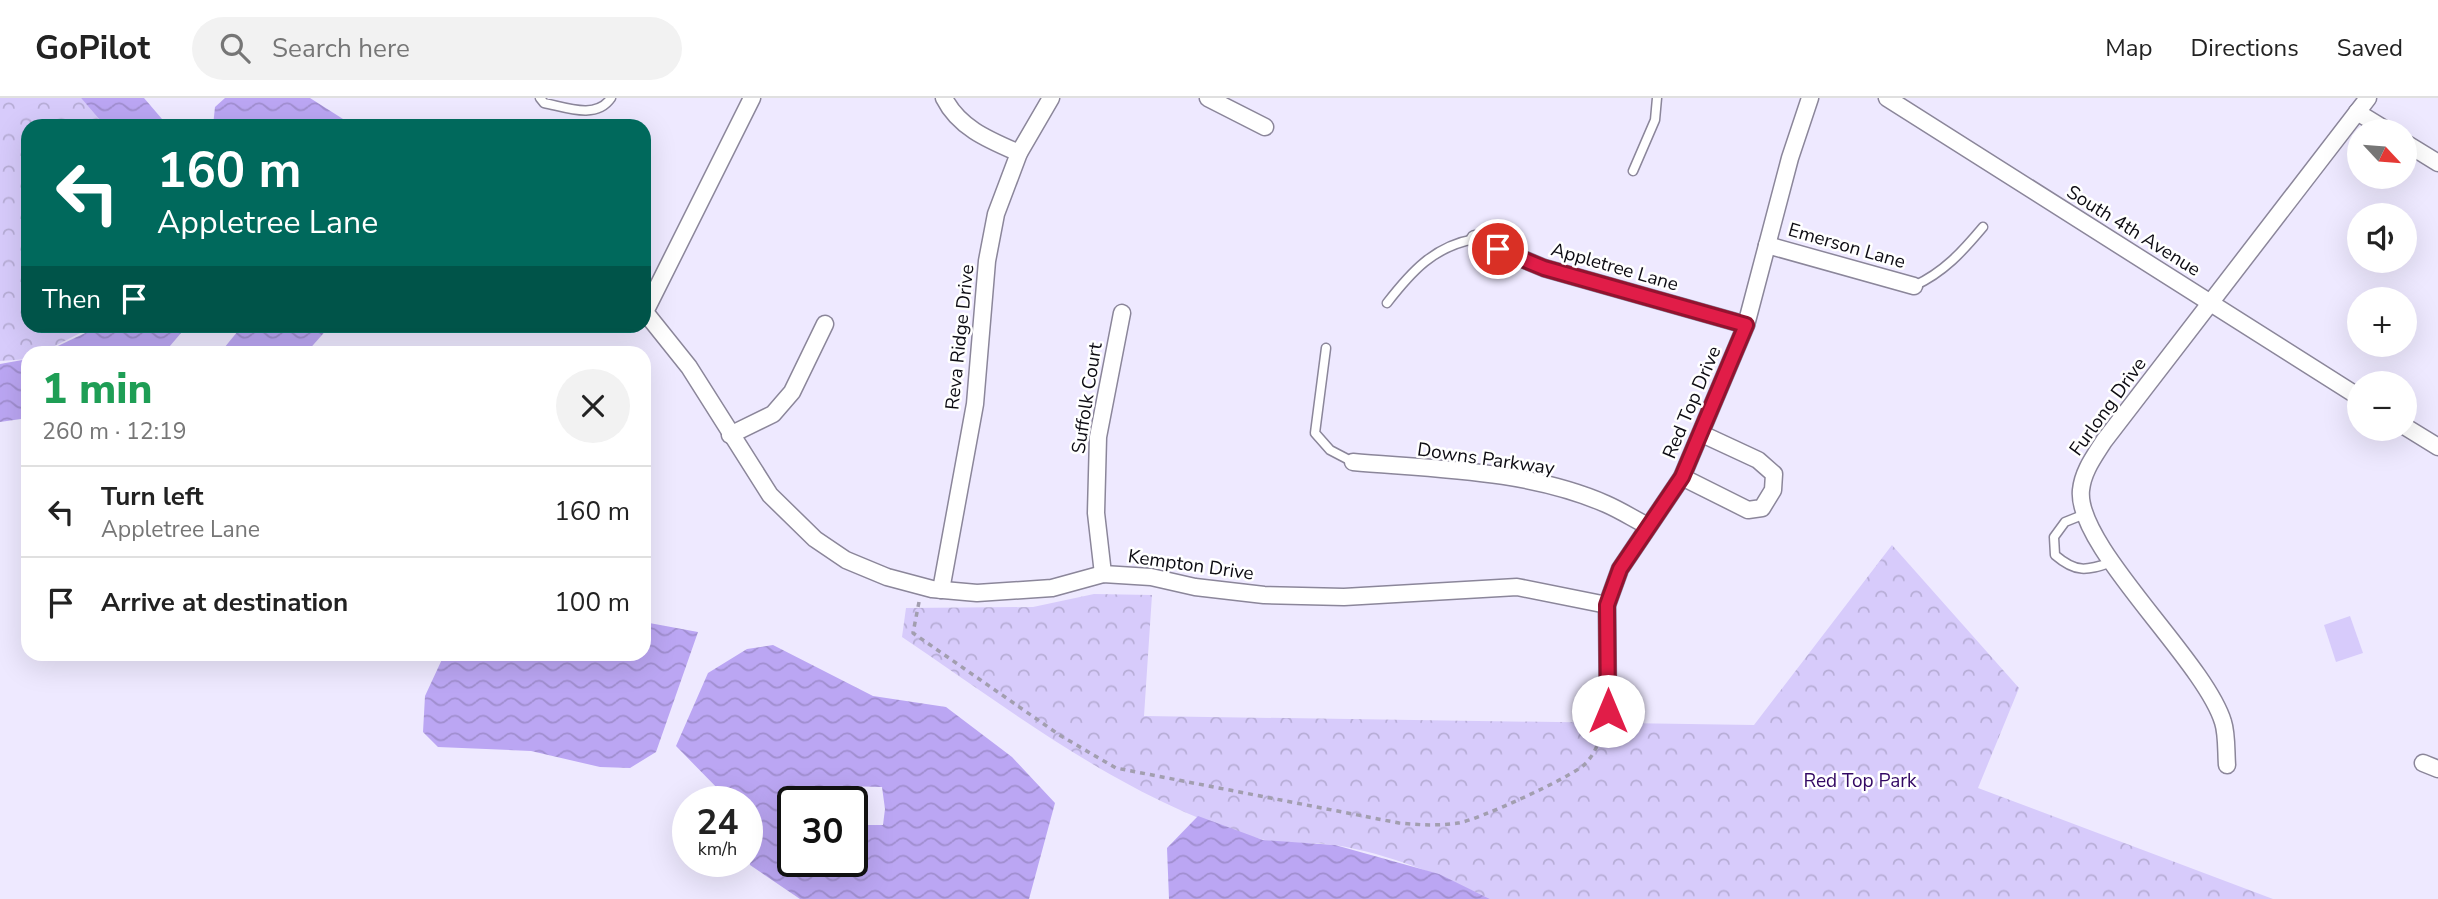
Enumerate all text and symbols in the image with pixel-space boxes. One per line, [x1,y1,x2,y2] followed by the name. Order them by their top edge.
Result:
[192,17,682,80] search box
[35,26,150,71] text: GoPilot
[216,29,254,67] icon: search
[272,31,410,66] text: Search here
[2105,32,2152,64] text: Map
[2190,32,2299,64] text: Directions
[2337,32,2403,64] text: Saved
[2347,119,2417,189] north arrow
[2347,119,2417,441] map controls
[157,137,301,204] text: 160 m
[42,147,133,238] icon: left
[2061,179,2205,283] street label: South 4th Avenue
[157,201,378,244] text: Appletree Lane
[2347,203,2417,273] button: sound
[1785,217,1908,275] street label: Emerson Lane
[1468,219,1528,279] pin
[1479,230,1517,268] icon: arrive
[1548,236,1681,298] street label: Appletree Lane
[939,263,981,411] street label: Reva Ridge Drive
[115,280,153,318] icon: arrive
[42,282,101,317] text: Then
[2347,287,2417,357] button: +
[1065,340,1109,456] street label: Suffolk Court
[1656,342,1727,463] street label: Red Top Drive
[2063,352,2152,461] street label: Furlong Drive
[42,361,152,418] text: 1 min
[556,369,630,443] button: close
[2347,371,2417,441] button: −
[42,416,187,447] text: 260 m · 12:19
[1415,436,1556,482] street label: Downs Parkway
[101,479,204,514] text: Turn left
[42,493,80,531] icon: left
[554,494,630,529] text: 160 m
[101,514,260,545] text: Appletree Lane
[1126,543,1255,587] street label: Kempton Drive
[42,584,80,622] icon: arrive
[101,585,348,620] text: Arrive at destination
[554,585,630,620] text: 100 m
[1571,674,1645,748] position arrow
[1803,768,1917,794] park label: Red Top Park
[777,786,868,877] speed limit sign: 30
[696,799,739,846] text: 24
[698,837,737,861] text: km/h

